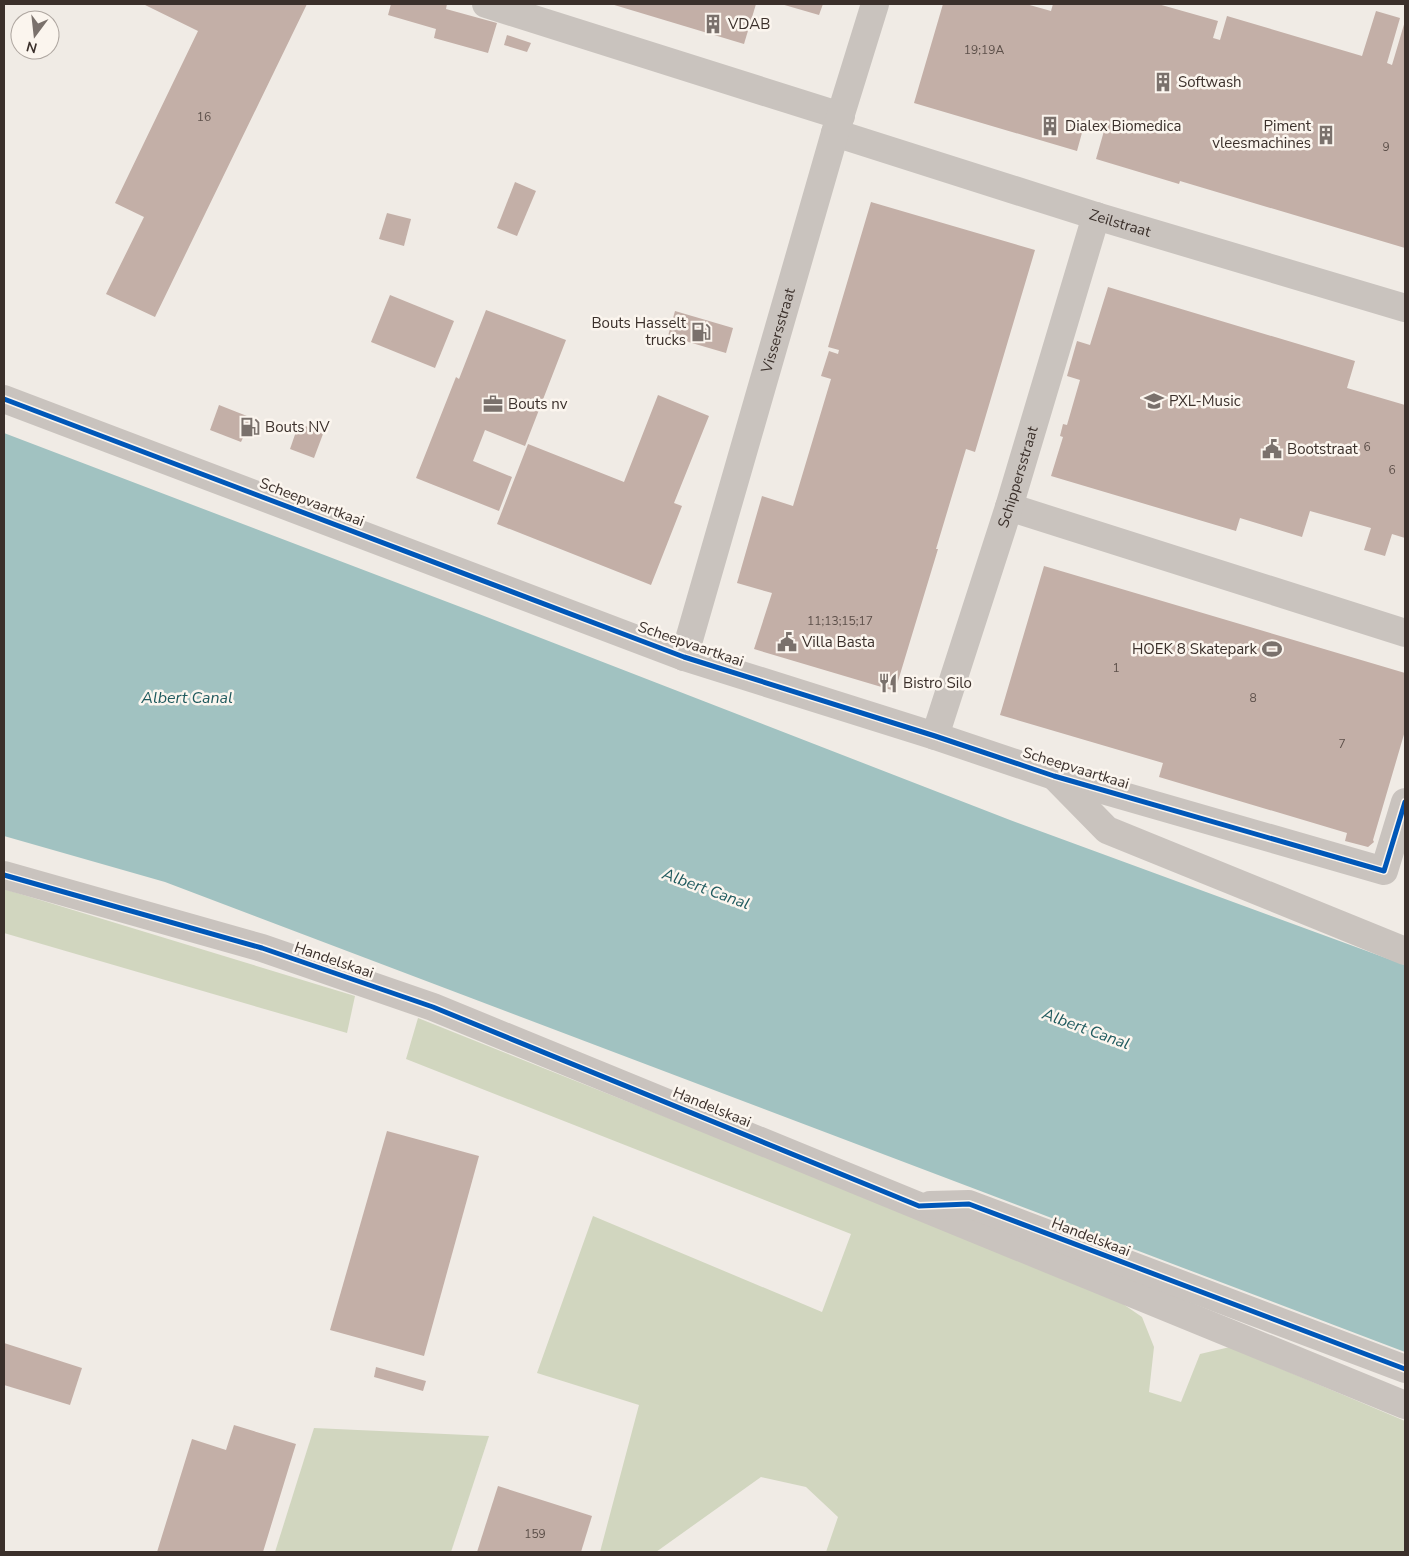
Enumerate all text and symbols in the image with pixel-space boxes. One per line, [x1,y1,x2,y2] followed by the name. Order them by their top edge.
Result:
[10,10,60,60] north arrow
[702,13,724,35] building icon: VDAB
[727,14,770,34] place label: VDAB
[24,37,39,58] text: N
[964,42,1004,58] house number: 19;19A
[1152,71,1174,93] building icon: Softwash
[1178,72,1242,92] place label: Softwash
[197,109,211,125] house number: 16
[1039,115,1061,137] building icon: Dialex Biomedica
[1065,116,1181,136] place label: Dialex Biomedica
[1212,116,1312,153] place label: Piment vleesmachines
[1315,124,1337,146] building icon: Piment vleesmachines
[1382,139,1390,155] house number: 9
[1087,204,1154,242] street label: Zeilstraat
[756,285,800,376] street label: Vissersstraat
[591,313,687,350] place label: Bouts Hasselt trucks
[690,321,712,343] fuel station icon: Bouts Hasselt trucks
[1143,390,1165,412] school or university icon: PXL-Music
[1169,391,1241,411] place label: PXL-Music
[482,393,504,415] office icon: Bouts nv
[508,394,568,414] place label: Bouts nv
[239,416,261,438] fuel station icon: Bouts NV
[265,417,330,437] place label: Bouts NV
[993,423,1043,530] street label: Schippersstraat
[1261,438,1283,460] public building icon: Bootstraat
[1287,439,1359,459] place label: Bootstraat
[1363,439,1371,455] house number: 6
[1388,462,1396,478] house number: 6
[257,473,367,531] street label: Scheepvaartkaai
[807,613,873,629] house number: 11;13;15;17
[635,617,747,671] street label: Scheepvaartkaai
[776,631,798,653] public building icon: Villa Basta
[801,632,875,652] place label: Villa Basta
[1261,638,1283,660] sports icon: HOEK 8 Skatepark
[1132,639,1257,659] place label: HOEK 8 Skatepark
[1112,660,1120,676] house number: 1
[877,672,899,694] restaurant icon: Bistro Silo
[903,673,972,693] place label: Bistro Silo
[140,687,233,709] water label: Albert Canal
[1249,690,1257,706] house number: 8
[1338,736,1346,752] house number: 7
[1020,742,1132,794] street label: Scheepvaartkaai
[658,863,753,915] water label: Albert Canal
[292,937,376,983] street label: Handelskaai
[1038,1003,1133,1055] water label: Albert Canal
[670,1082,754,1132] street label: Handelskaai
[1049,1213,1133,1261] street label: Handelskaai
[524,1526,546,1542] house number: 159

